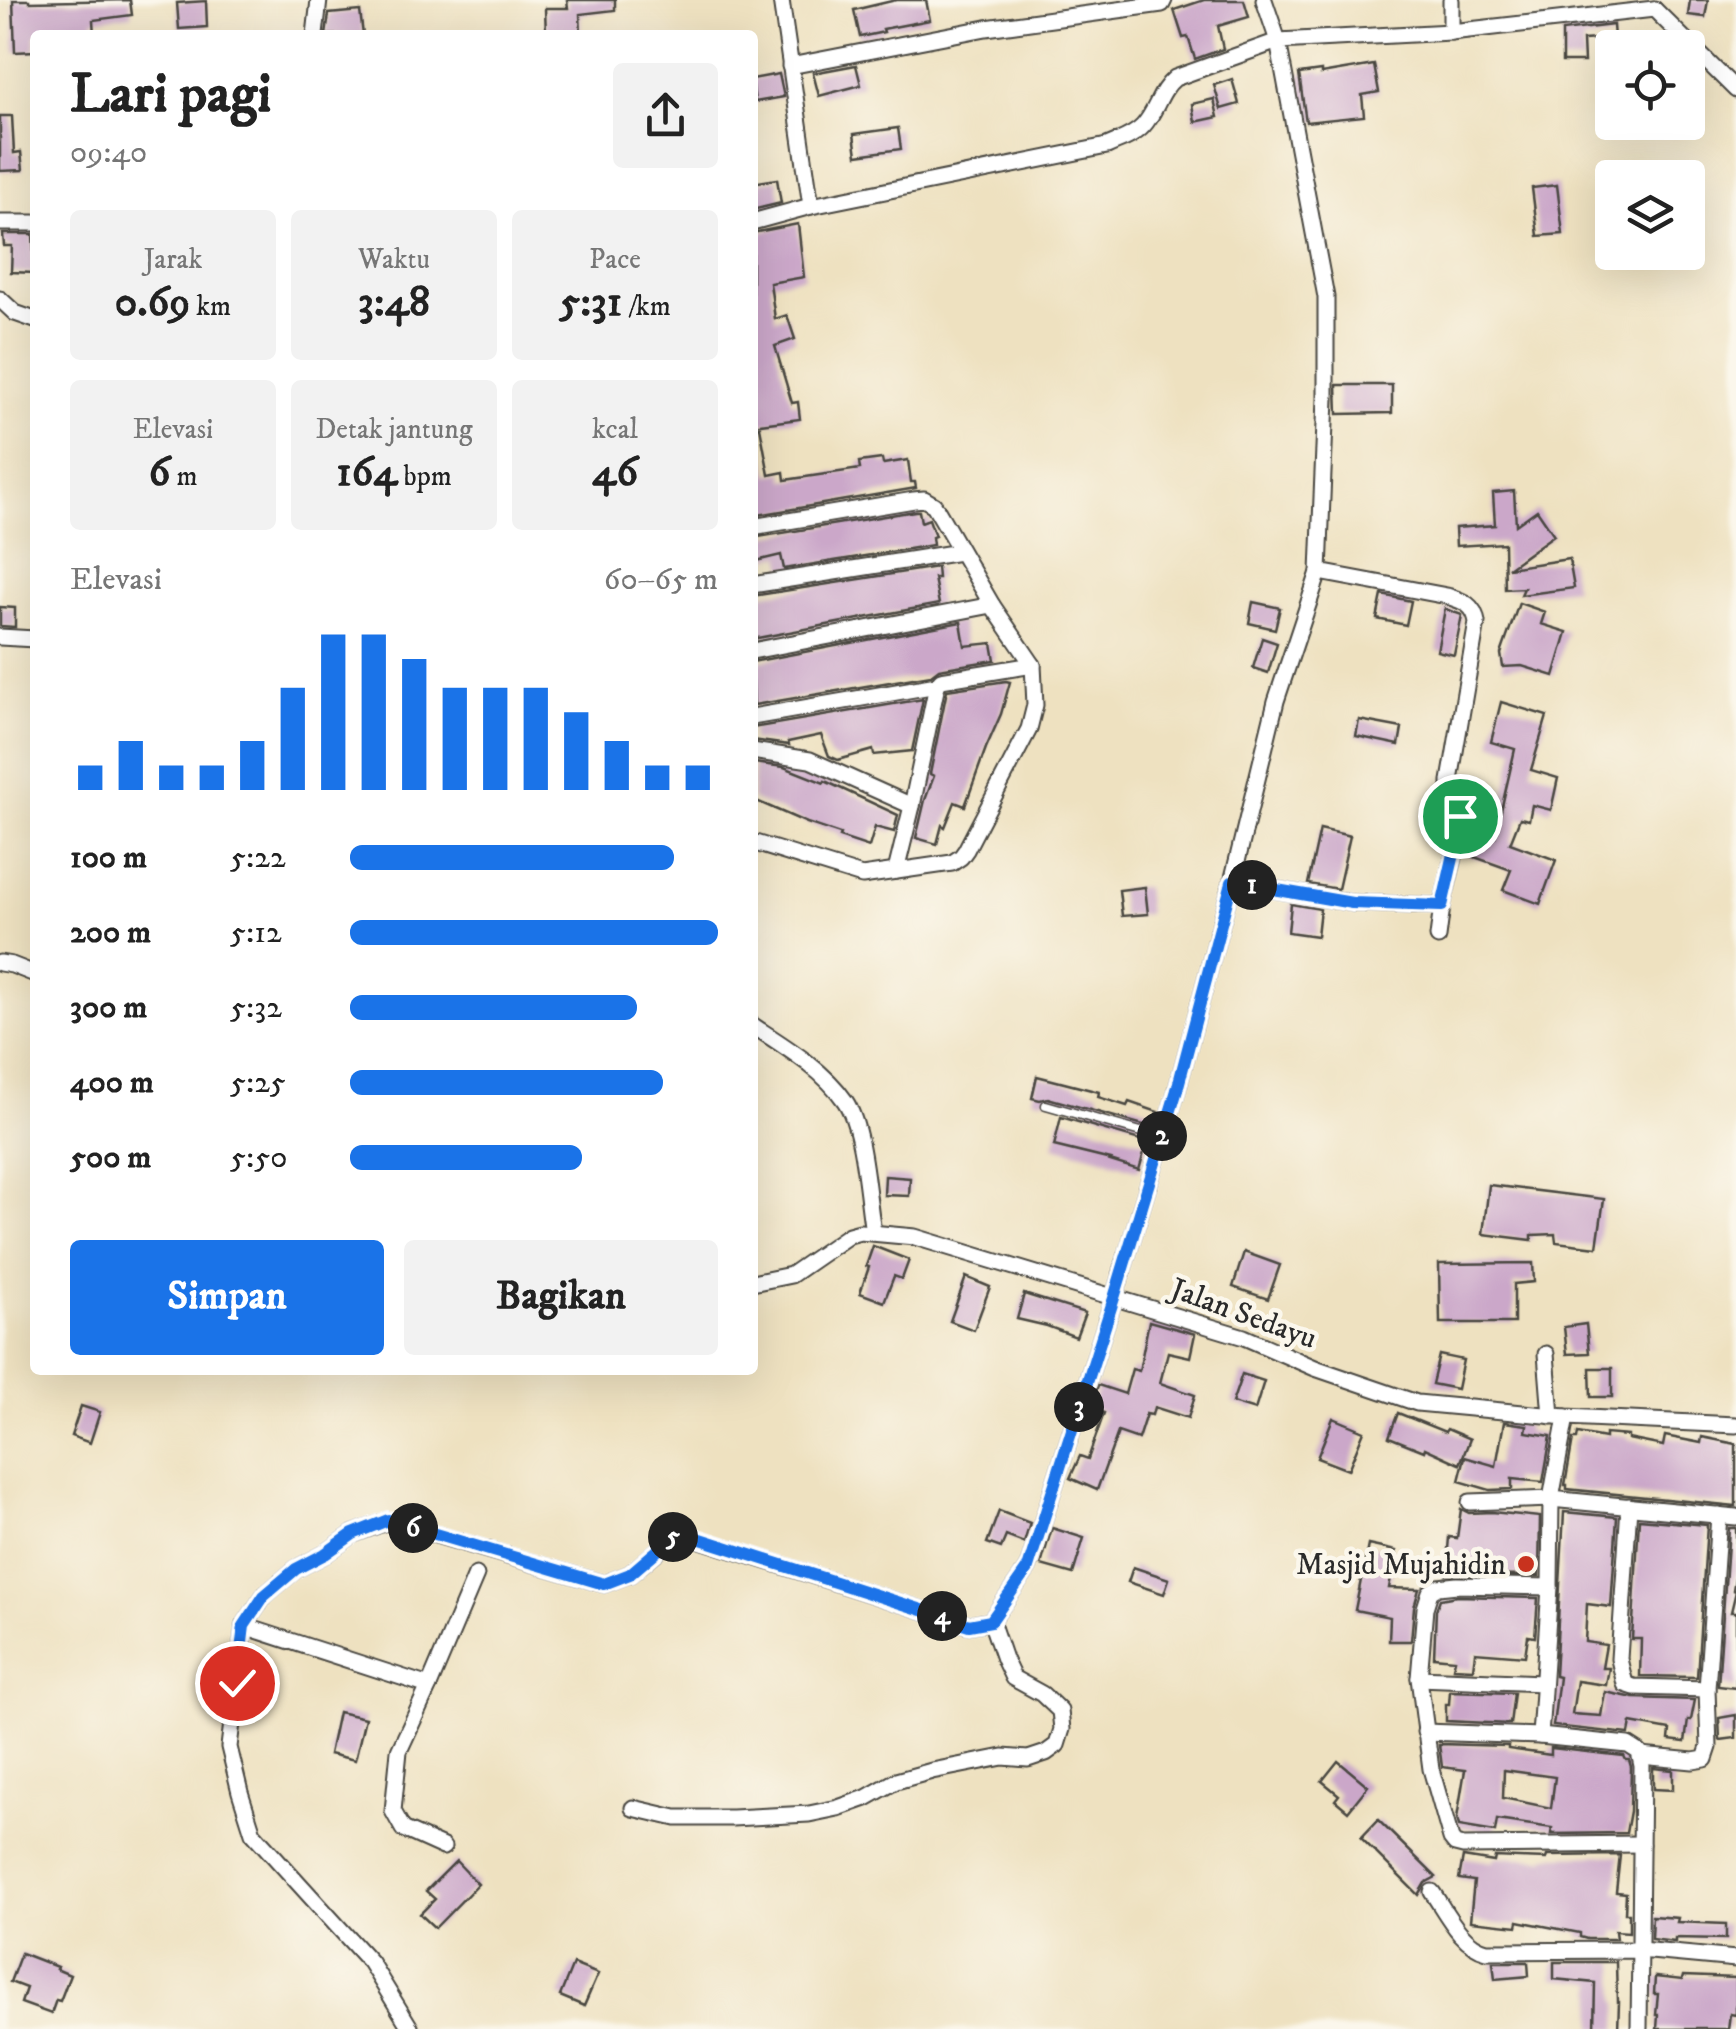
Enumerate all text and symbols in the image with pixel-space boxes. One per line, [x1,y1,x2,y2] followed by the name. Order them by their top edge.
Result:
[1595,30,1705,270] map controls
[1595,30,1705,140] button: locate
[70,61,271,130] text: Lari pagi
[613,63,718,168] button: share
[70,133,147,173] text: 09:40
[1595,160,1705,270] button: layers
[144,242,202,277] text: Jarak
[358,242,430,277] text: Waktu
[589,242,641,277] text: Pace
[115,277,190,329] text: 0.69
[358,277,430,329] text: 3:48
[559,277,622,329] text: 5:31
[190,289,231,324] text: km
[622,289,671,324] text: /km
[133,412,213,447] text: Elevasi
[315,412,473,447] text: Detak jantung
[592,412,638,447] text: kcal
[149,447,170,499] text: 6
[336,447,398,499] text: 164
[592,447,638,499] text: 46
[170,459,197,494] text: m
[398,459,452,494] text: bpm
[70,560,162,600] text: Elevasi
[604,560,718,600] text: 60–65 m
[1418,774,1503,859] pin
[1433,789,1488,844] icon: arrive
[70,838,147,878] text: 100 m
[230,838,286,878] text: 5:22
[1227,860,1277,910] pin: 1
[1247,867,1257,902] text: 1
[70,913,151,953] text: 200 m
[230,913,282,953] text: 5:12
[70,988,147,1028] text: 300 m
[230,988,282,1028] text: 5:32
[70,1063,154,1103] text: 400 m
[230,1063,286,1103] text: 5:25
[1137,1111,1187,1161] pin: 2
[1155,1118,1169,1153] text: 2
[70,1138,151,1178] text: 500 m
[230,1138,287,1178] text: 5:50
[70,1240,384,1355] button: Simpan
[404,1240,718,1355] button: Bagikan
[1163,1270,1321,1358] street label: Jalan Sedayu
[1054,1382,1104,1432] pin: 3
[1074,1389,1084,1424] text: 3
[388,1503,438,1553] pin: 6
[406,1510,420,1545] text: 6
[648,1512,698,1562] pin: 5
[666,1519,680,1554] text: 5
[1296,1547,1506,1584] place label: Masjid Mujahidin
[1515,1553,1537,1575] marker: Masjid Mujahidin
[917,1591,967,1641] pin: 4
[934,1598,950,1633] text: 4
[195,1641,280,1726] pin
[210,1656,265,1711] icon: check

